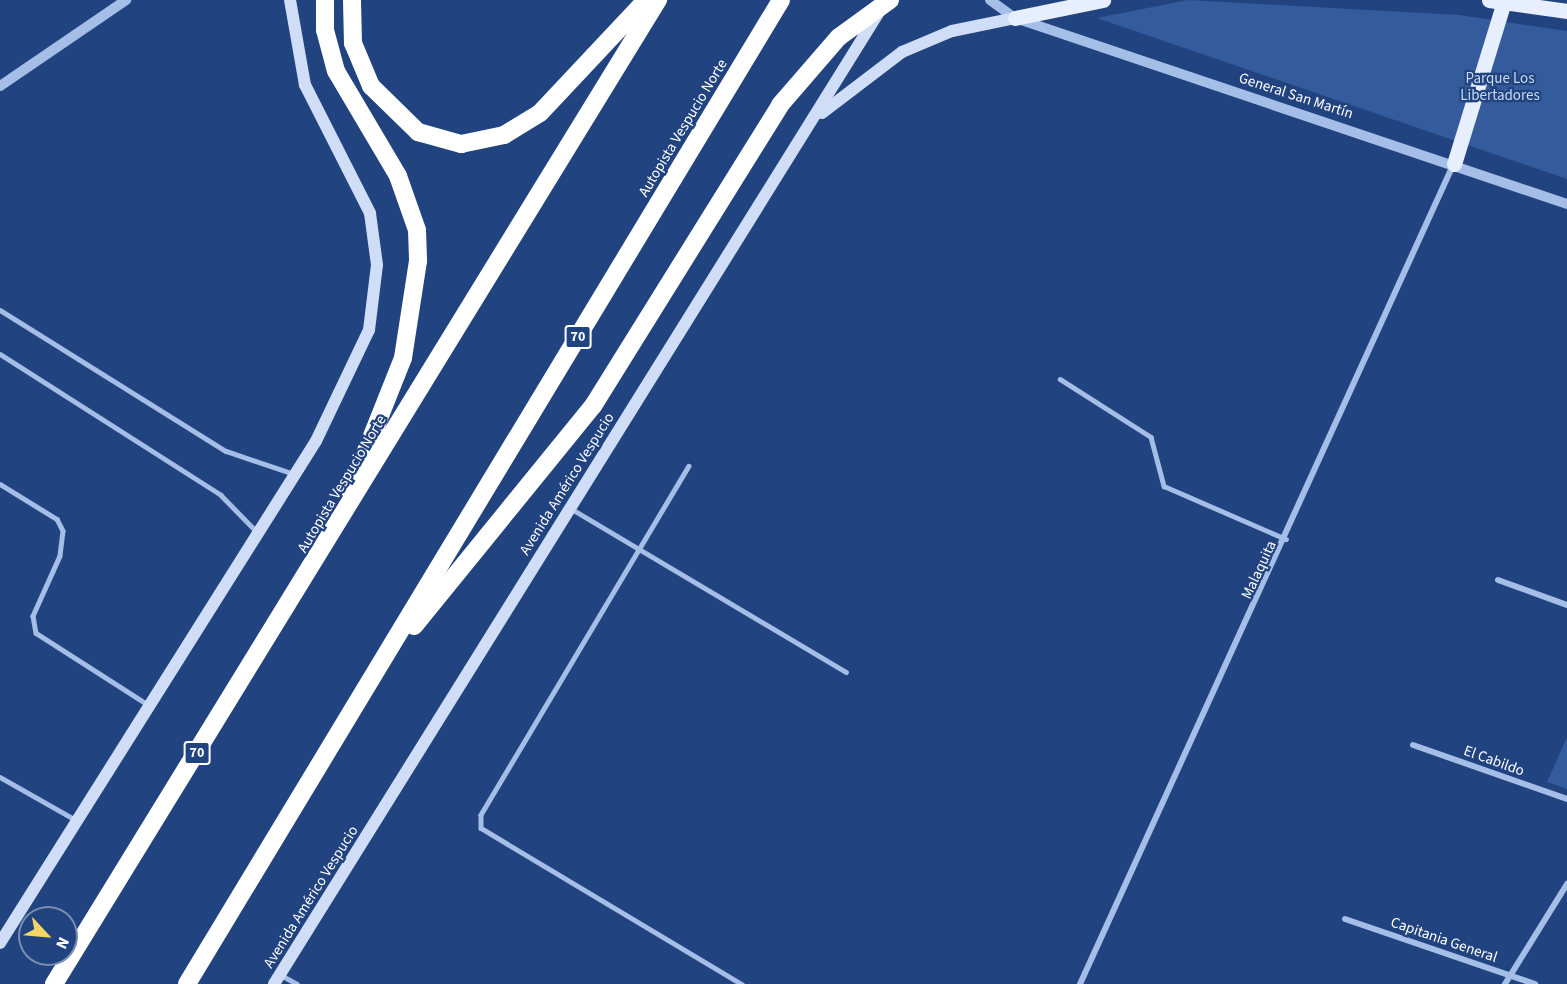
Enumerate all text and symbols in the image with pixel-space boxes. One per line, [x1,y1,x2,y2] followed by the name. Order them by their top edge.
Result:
[635,56,731,200] street label: Autopista Vespucio Norte
[1237,69,1355,123] street label: General San Martín
[1460,69,1540,104] park label: Parque Los Libertadores
[564,326,592,348] road number: 70
[516,410,618,558] street label: Avenida Américo Vespucio
[294,412,390,556] street label: Autopista Vespucio Norte
[1238,538,1280,602] street label: Malaquita
[184,742,210,764] road number: 70
[1461,742,1527,780] street label: El Cabildo
[260,823,362,971] street label: Avenida Américo Vespucio
[18,906,78,966] north arrow
[1388,913,1500,967] street label: Capitania General
[50,933,75,953] text: N

